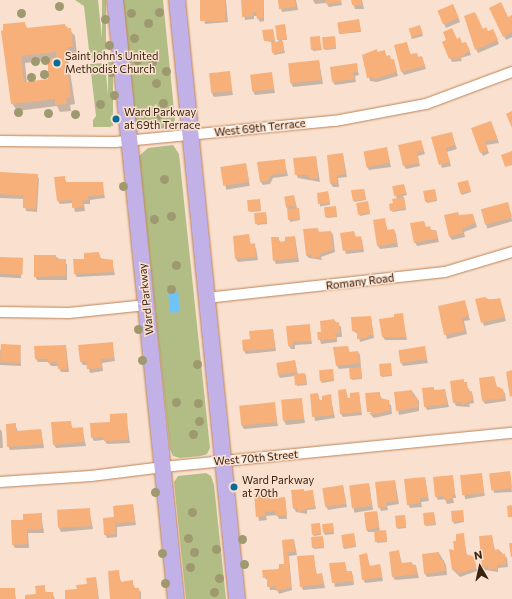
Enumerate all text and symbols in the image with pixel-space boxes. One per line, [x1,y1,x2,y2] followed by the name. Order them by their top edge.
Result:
[65,50,158,76] place label: Saint John's United Methodist Church
[52,58,62,68] marker: Saint John's United Methodist Church
[124,106,200,132] place label: Ward Parkway at 69th Terrace
[111,114,121,124] marker: Ward Parkway at 69th Terrace
[214,117,306,139] street label: West 69th Terrace
[136,262,156,336] street label: Ward Parkway
[325,271,395,293] street label: Romany Road
[213,448,299,468] street label: West 70th Street
[242,474,314,500] place label: Ward Parkway at 70th
[229,482,239,492] marker: Ward Parkway at 70th
[460,547,500,587] north arrow
[473,548,483,562] text: N

